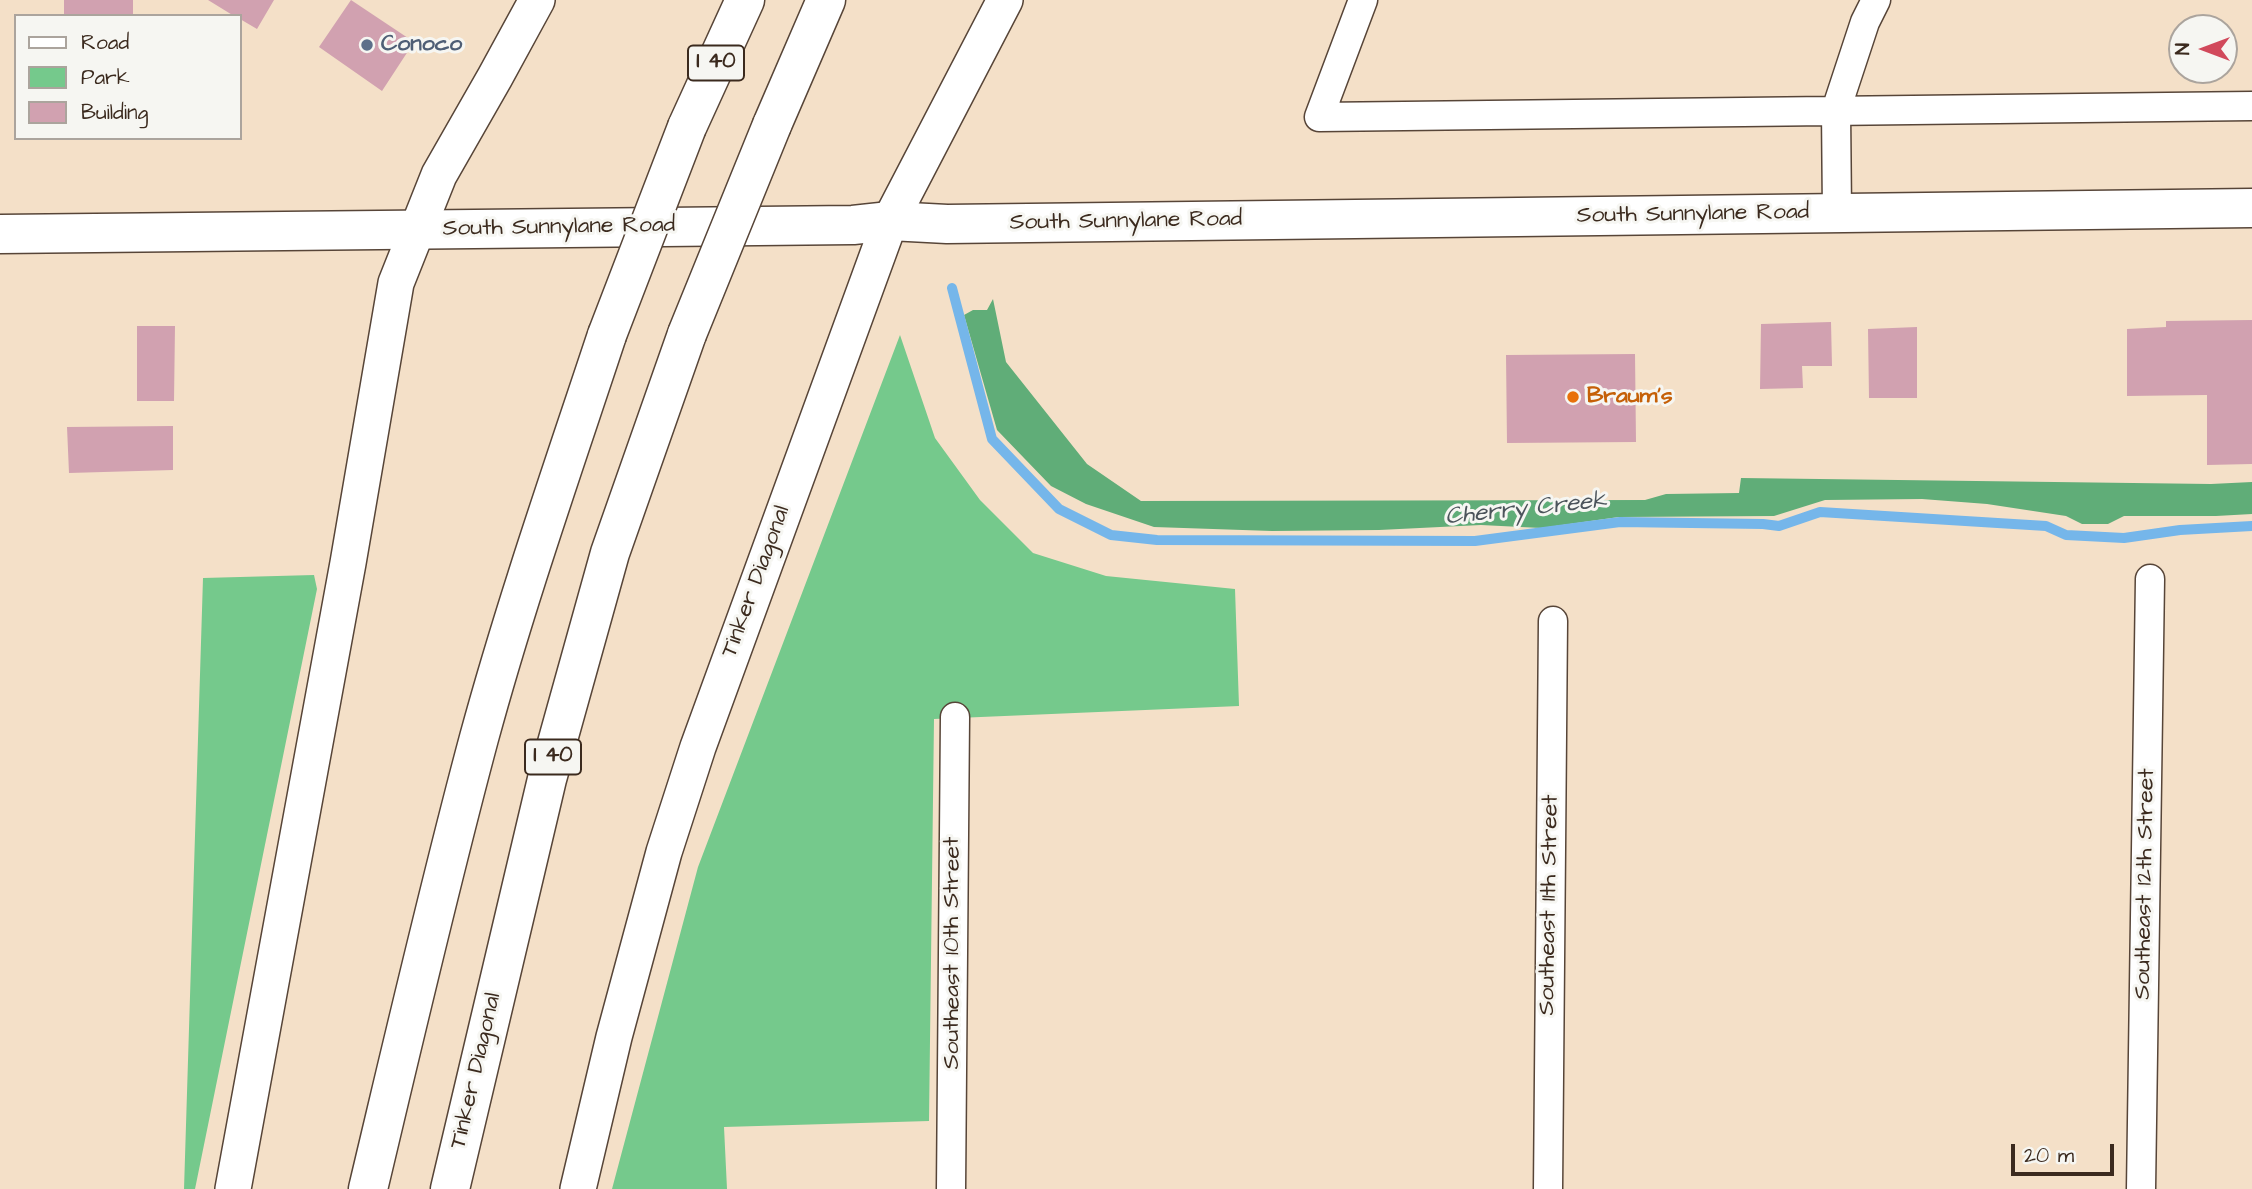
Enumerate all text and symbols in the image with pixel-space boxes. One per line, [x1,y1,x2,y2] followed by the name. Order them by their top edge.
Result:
[14,14,242,140] legend
[2168,14,2238,84] north arrow
[81,28,129,57] text: Road
[381,31,462,59] place label: Conoco
[359,37,375,53] marker: Conoco
[2170,43,2197,55] text: N
[688,46,744,80] road number: I 40
[81,63,130,92] text: Park
[81,98,148,127] text: Building
[1576,199,1810,231] street label: South Sunnylane Road
[1009,206,1243,238] street label: South Sunnylane Road
[442,212,676,244] street label: South Sunnylane Road
[1587,383,1673,411] place label: Braum's
[1565,389,1581,405] marker: Braum's
[1444,487,1608,533] water label: Cherry Creek
[717,502,797,662] street label: Tinker Diagonal
[525,740,581,774] road number: I 40
[2130,768,2162,1000] street label: Southeast 12th Street
[1534,794,1566,1016] street label: Southeast 11th Street
[939,837,967,1069] street label: Southeast 10th Street
[446,990,508,1152] street label: Tinker Diagonal
[2014,1130,2117,1174] scale bar
[2024,1141,2074,1170] text: 20 m

